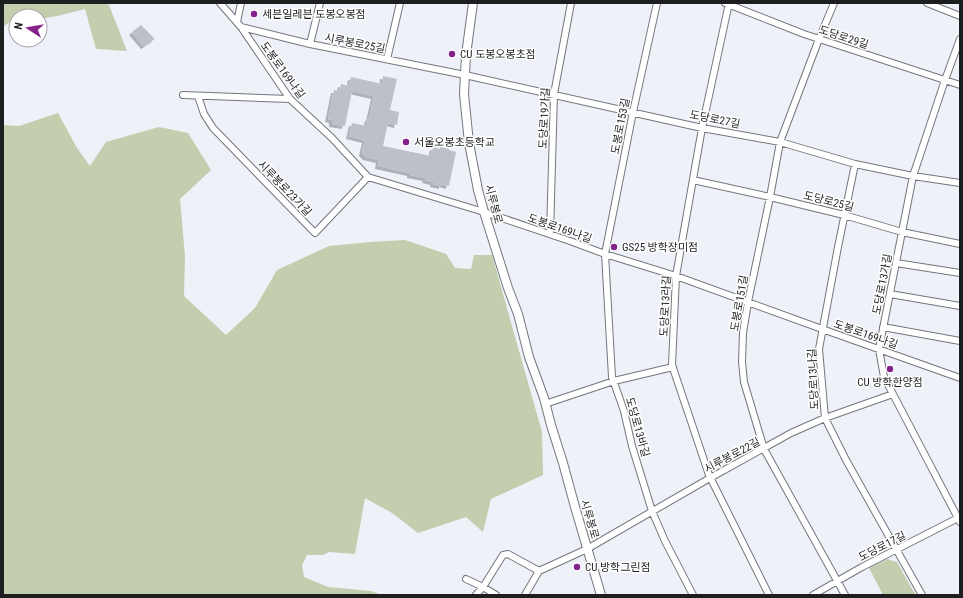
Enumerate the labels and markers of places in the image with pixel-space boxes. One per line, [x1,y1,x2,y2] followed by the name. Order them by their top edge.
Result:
[262,8,366,21] place label: 세븐일레븐 도봉오봉점
[249,9,259,19] marker: 세븐일레븐 도봉오봉점
[460,48,536,61] place label: CU 도봉오봉초점
[447,49,457,59] marker: CU 도봉오봉초점
[414,136,495,149] place label: 서울오봉초등학교
[401,137,411,147] marker: 서울오봉초등학교
[622,241,698,254] place label: GS25 방학장미점
[609,242,619,252] marker: GS25 방학장미점
[885,364,895,374] marker: CU 방학한양점
[857,376,923,389] place label: CU 방학한양점
[585,561,651,574] place label: CU 방학그린점
[572,562,582,572] marker: CU 방학그린점

